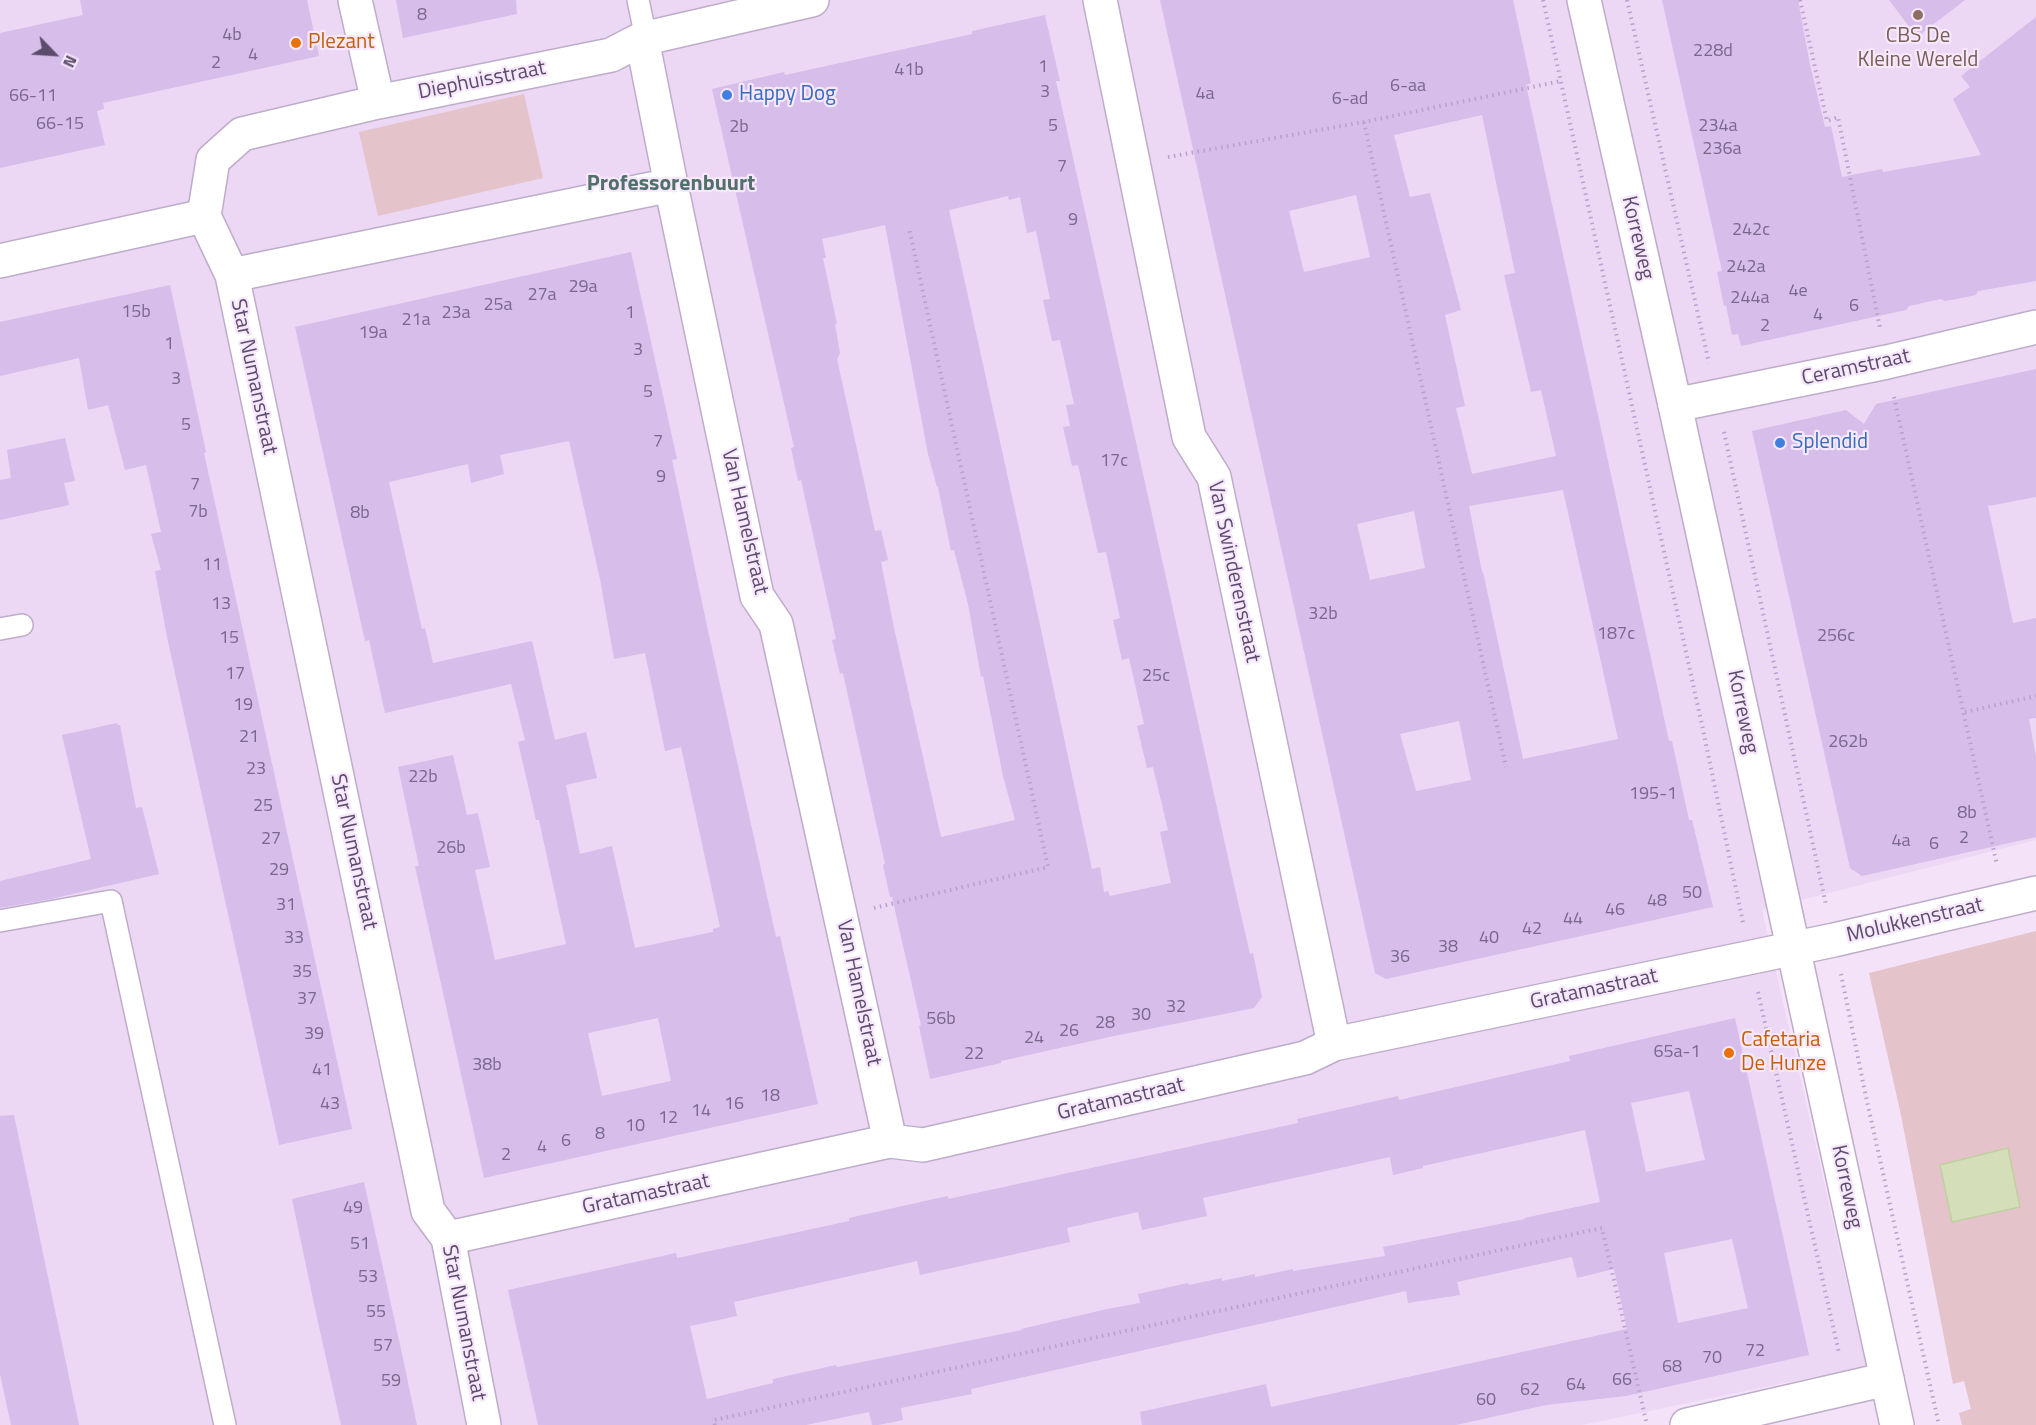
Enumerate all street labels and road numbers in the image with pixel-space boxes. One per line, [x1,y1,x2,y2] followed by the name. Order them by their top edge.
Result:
[416,56,548,106] street label: Diephuisstraat
[1615,194,1659,282] street label: Korreweg
[224,297,282,457] street label: Star Numanstraat
[1800,344,1912,392] street label: Ceramstraat
[715,447,773,597] street label: Van Hamelstraat
[1201,479,1265,665] street label: Van Swinderenstraat
[1721,668,1763,756] street label: Korreweg
[324,772,382,932] street label: Star Numanstraat
[1844,893,1986,949] street label: Molukkenstraat
[830,918,886,1068] street label: Van Hamelstraat
[1528,964,1660,1016] street label: Gratamastraat
[1055,1073,1187,1127] street label: Gratamastraat
[1825,1143,1867,1231] street label: Korreweg
[580,1169,712,1221] street label: Gratamastraat
[436,1243,490,1403] street label: Star Numanstraat

